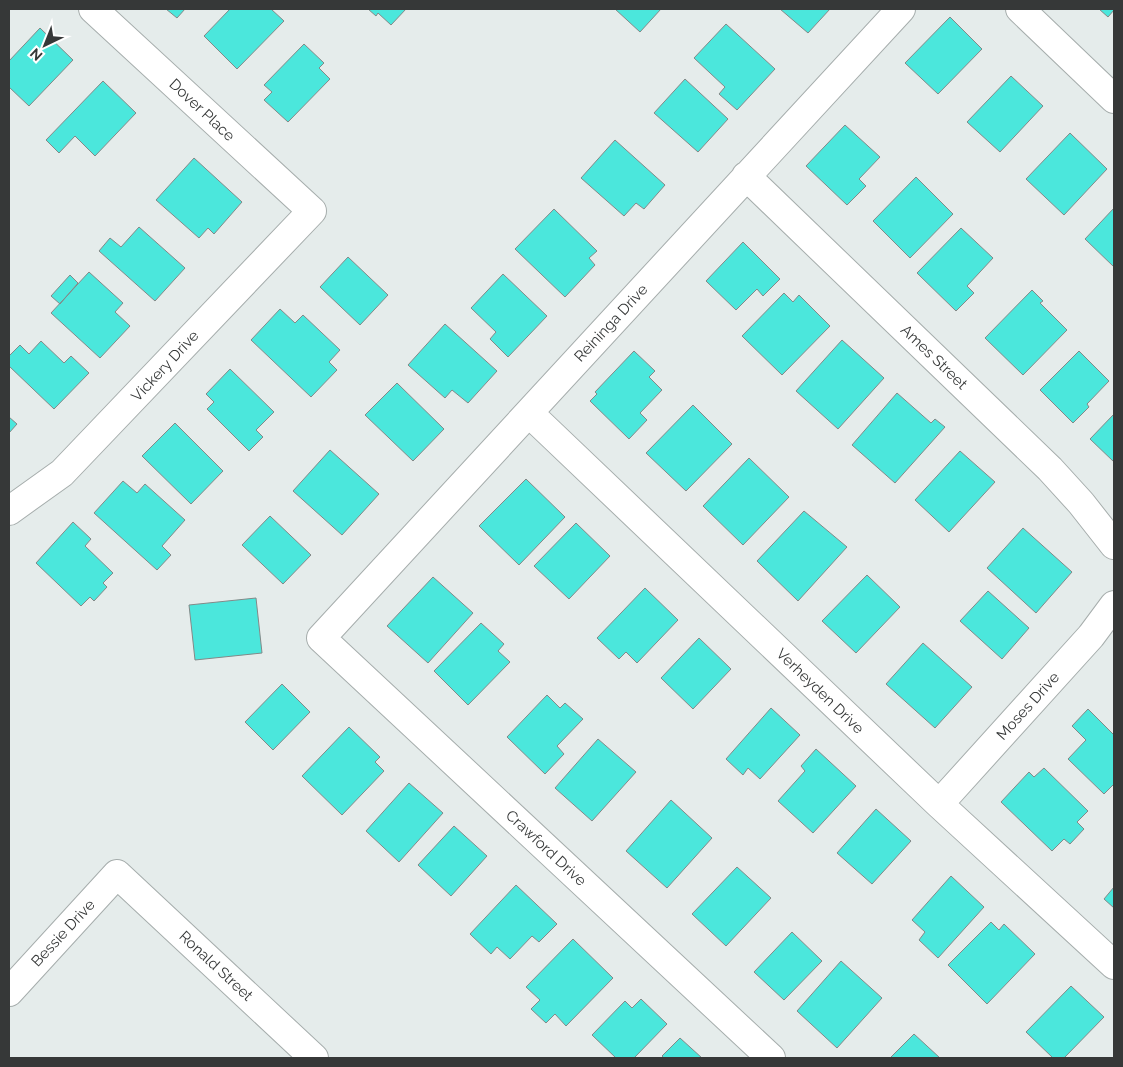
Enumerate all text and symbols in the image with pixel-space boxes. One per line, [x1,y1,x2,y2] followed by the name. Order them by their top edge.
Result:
[20,20,70,70] north arrow
[27,45,45,64] text: N
[165,75,239,145] street label: Dover Place
[571,280,652,366] street label: Reininga Drive
[897,321,971,393] street label: Ames Street
[128,327,203,405] street label: Vickery Drive
[772,645,868,738] street label: Verheyden Drive
[993,668,1063,744] street label: Moses Drive
[502,806,590,890] street label: Crawford Drive
[27,896,99,970] street label: Bessie Drive
[175,927,257,1005] street label: Ronald Street

